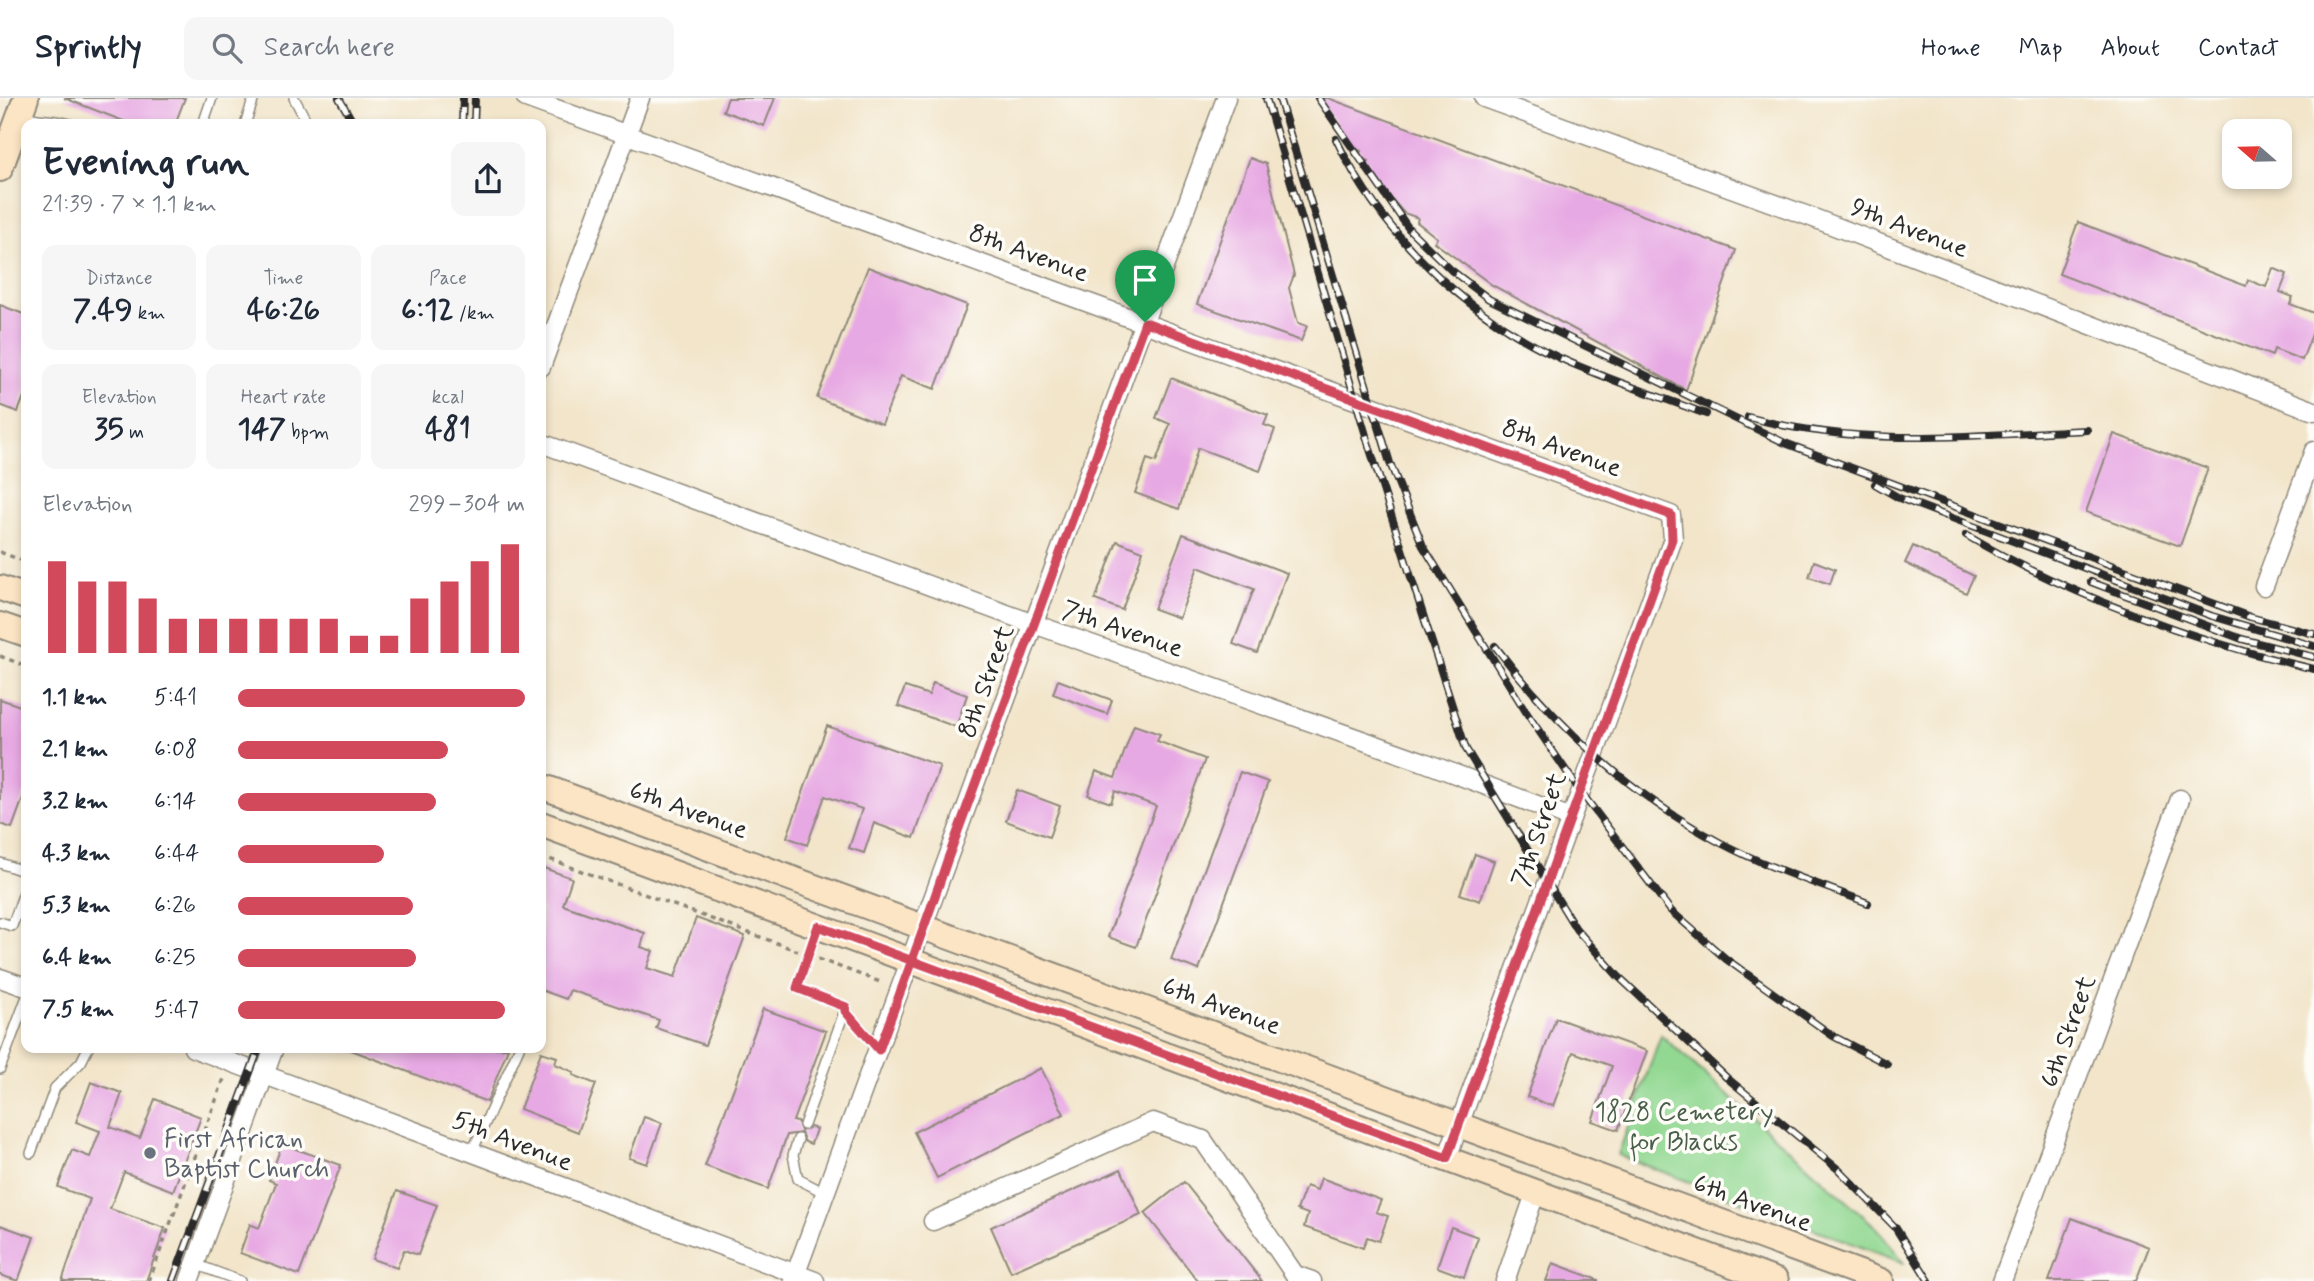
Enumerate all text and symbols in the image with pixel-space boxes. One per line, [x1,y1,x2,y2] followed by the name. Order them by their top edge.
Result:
[184,17,674,80] search box
[35,26,142,70] text: Sprintly
[208,29,246,67] icon: search
[264,31,395,65] text: Search here
[1921,33,1981,64] text: Home
[2019,33,2063,64] text: Map
[2101,33,2160,64] text: About
[2198,33,2279,64] text: Contact
[2222,119,2292,189] north arrow
[2222,119,2292,189] map controls
[42,139,249,188] text: Evening run
[451,142,525,216] button: share
[42,190,217,220] text: 21:39 · 7 × 1.1 km
[1846,191,1973,267] street label: 9th Avenue
[964,217,1093,291] street label: 8th Avenue
[1115,250,1175,322] pin
[1126,261,1164,299] icon: arrive
[86,266,153,291] text: Distance
[264,266,303,291] text: Time
[429,266,467,291] text: Pace
[73,291,133,330] text: 7.49
[247,291,320,330] text: 46:26
[401,291,454,330] text: 6:12
[133,301,165,326] text: km
[454,301,495,326] text: /km
[82,385,157,410] text: Elevation
[241,385,326,410] text: Heart rate
[432,385,464,410] text: kcal
[94,410,124,449] text: 35
[238,410,286,449] text: 147
[425,410,471,449] text: 481
[1497,412,1626,486] street label: 8th Avenue
[124,420,144,445] text: m
[286,420,329,445] text: bpm
[42,490,133,520] text: Elevation
[409,490,525,520] text: 299–304 m
[1057,593,1188,667] street label: 7th Avenue
[951,620,1023,743] street label: 8th Street
[42,683,107,713] text: 1.1 km
[154,683,197,713] text: 5:41
[42,735,108,765] text: 2.1 km
[154,735,197,765] text: 6:08
[1504,768,1575,892] street label: 7th Street
[624,774,752,848] street label: 6th Avenue
[42,787,108,817] text: 3.2 km
[154,787,196,817] text: 6:14
[42,839,110,869] text: 4.3 km
[154,839,199,869] text: 6:44
[42,891,111,921] text: 5.3 km
[154,891,196,921] text: 6:26
[42,943,112,973] text: 6.4 km
[154,943,195,973] text: 6:25
[1157,970,1285,1044] street label: 6th Avenue
[2033,971,2105,1092] street label: 6th Street
[42,995,114,1025] text: 7.5 km
[154,995,199,1025] text: 5:47
[1594,1096,1774,1162] park label: 1828 Cemetery for Blacks
[447,1103,577,1180] street label: 5th Avenue
[164,1123,329,1187] place label: First African Baptist Church
[142,1145,158,1161] marker: First African Baptist Church
[1688,1167,1816,1241] street label: 6th Avenue

